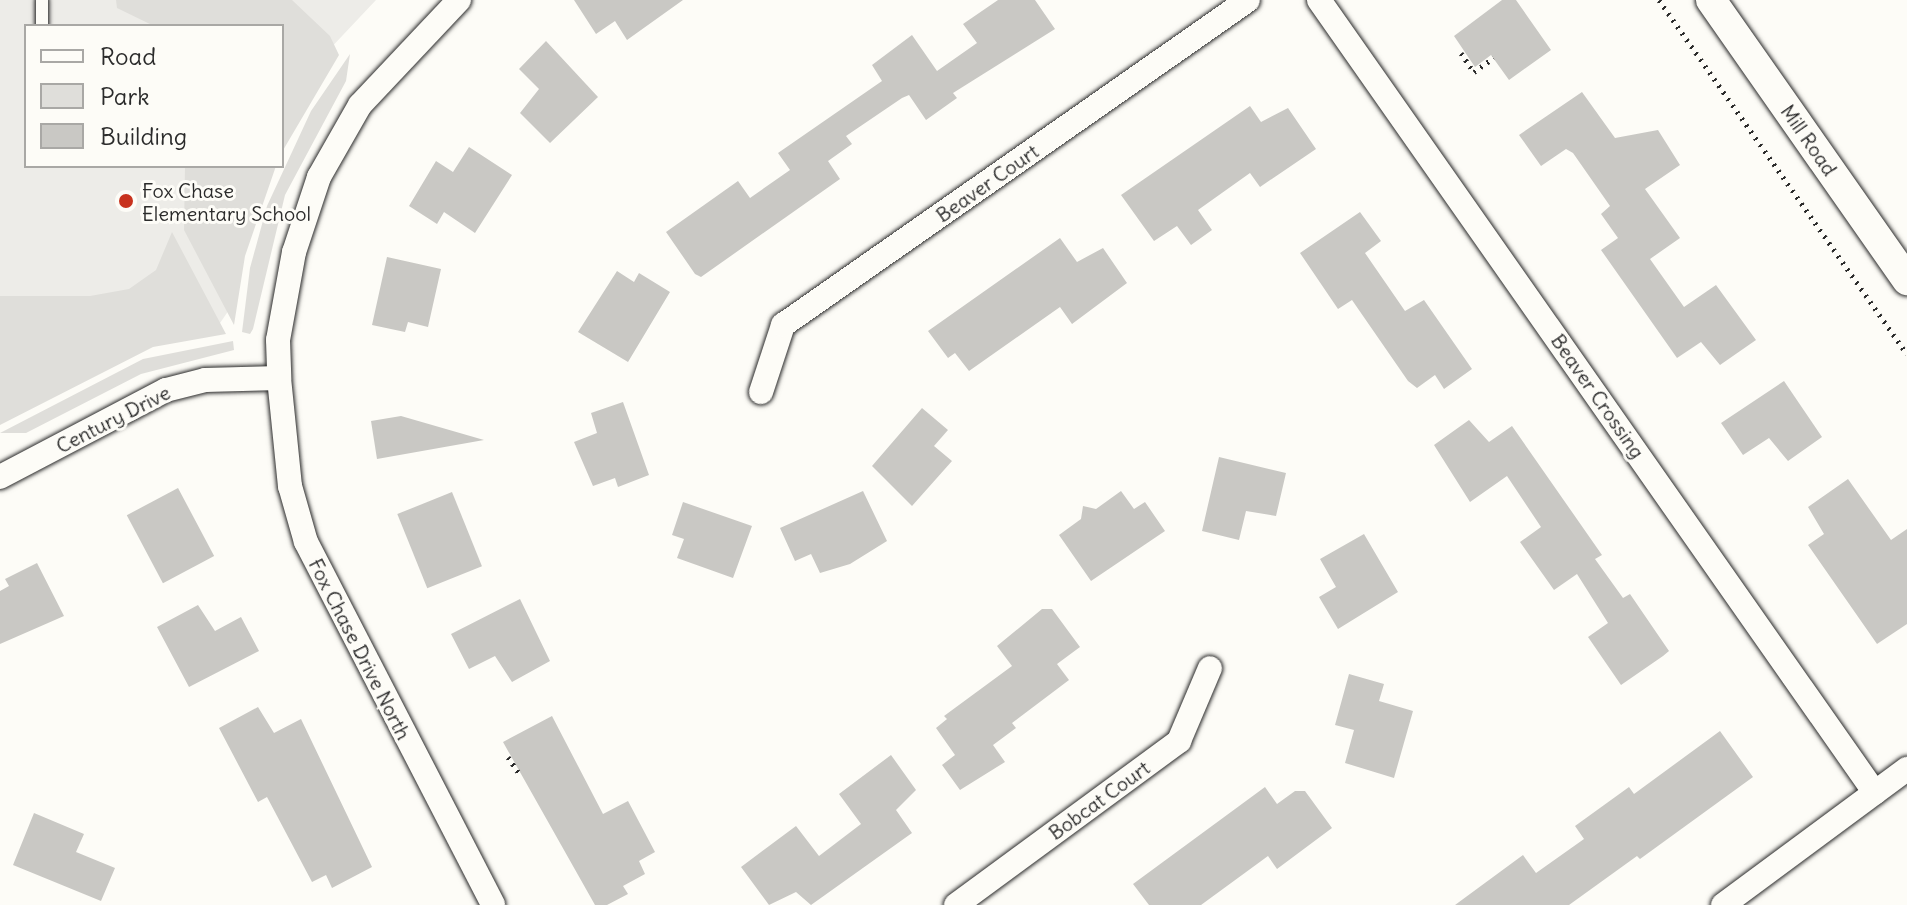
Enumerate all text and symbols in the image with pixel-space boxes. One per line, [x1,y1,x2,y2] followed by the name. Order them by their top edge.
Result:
[24,24,284,168] legend
[100,41,156,71] text: Road
[100,81,150,111] text: Park
[1776,100,1842,180] street label: Mill Road
[100,121,187,151] text: Building
[931,139,1043,227] street label: Beaver Court
[142,178,311,225] place label: Fox Chase Elementary School
[117,192,135,210] marker: Fox Chase Elementary School
[1546,329,1650,463] street label: Beaver Crossing
[52,380,174,458] street label: Century Drive
[304,554,416,744] street label: Fox Chase Drive North
[1044,755,1154,845] street label: Bobcat Court

